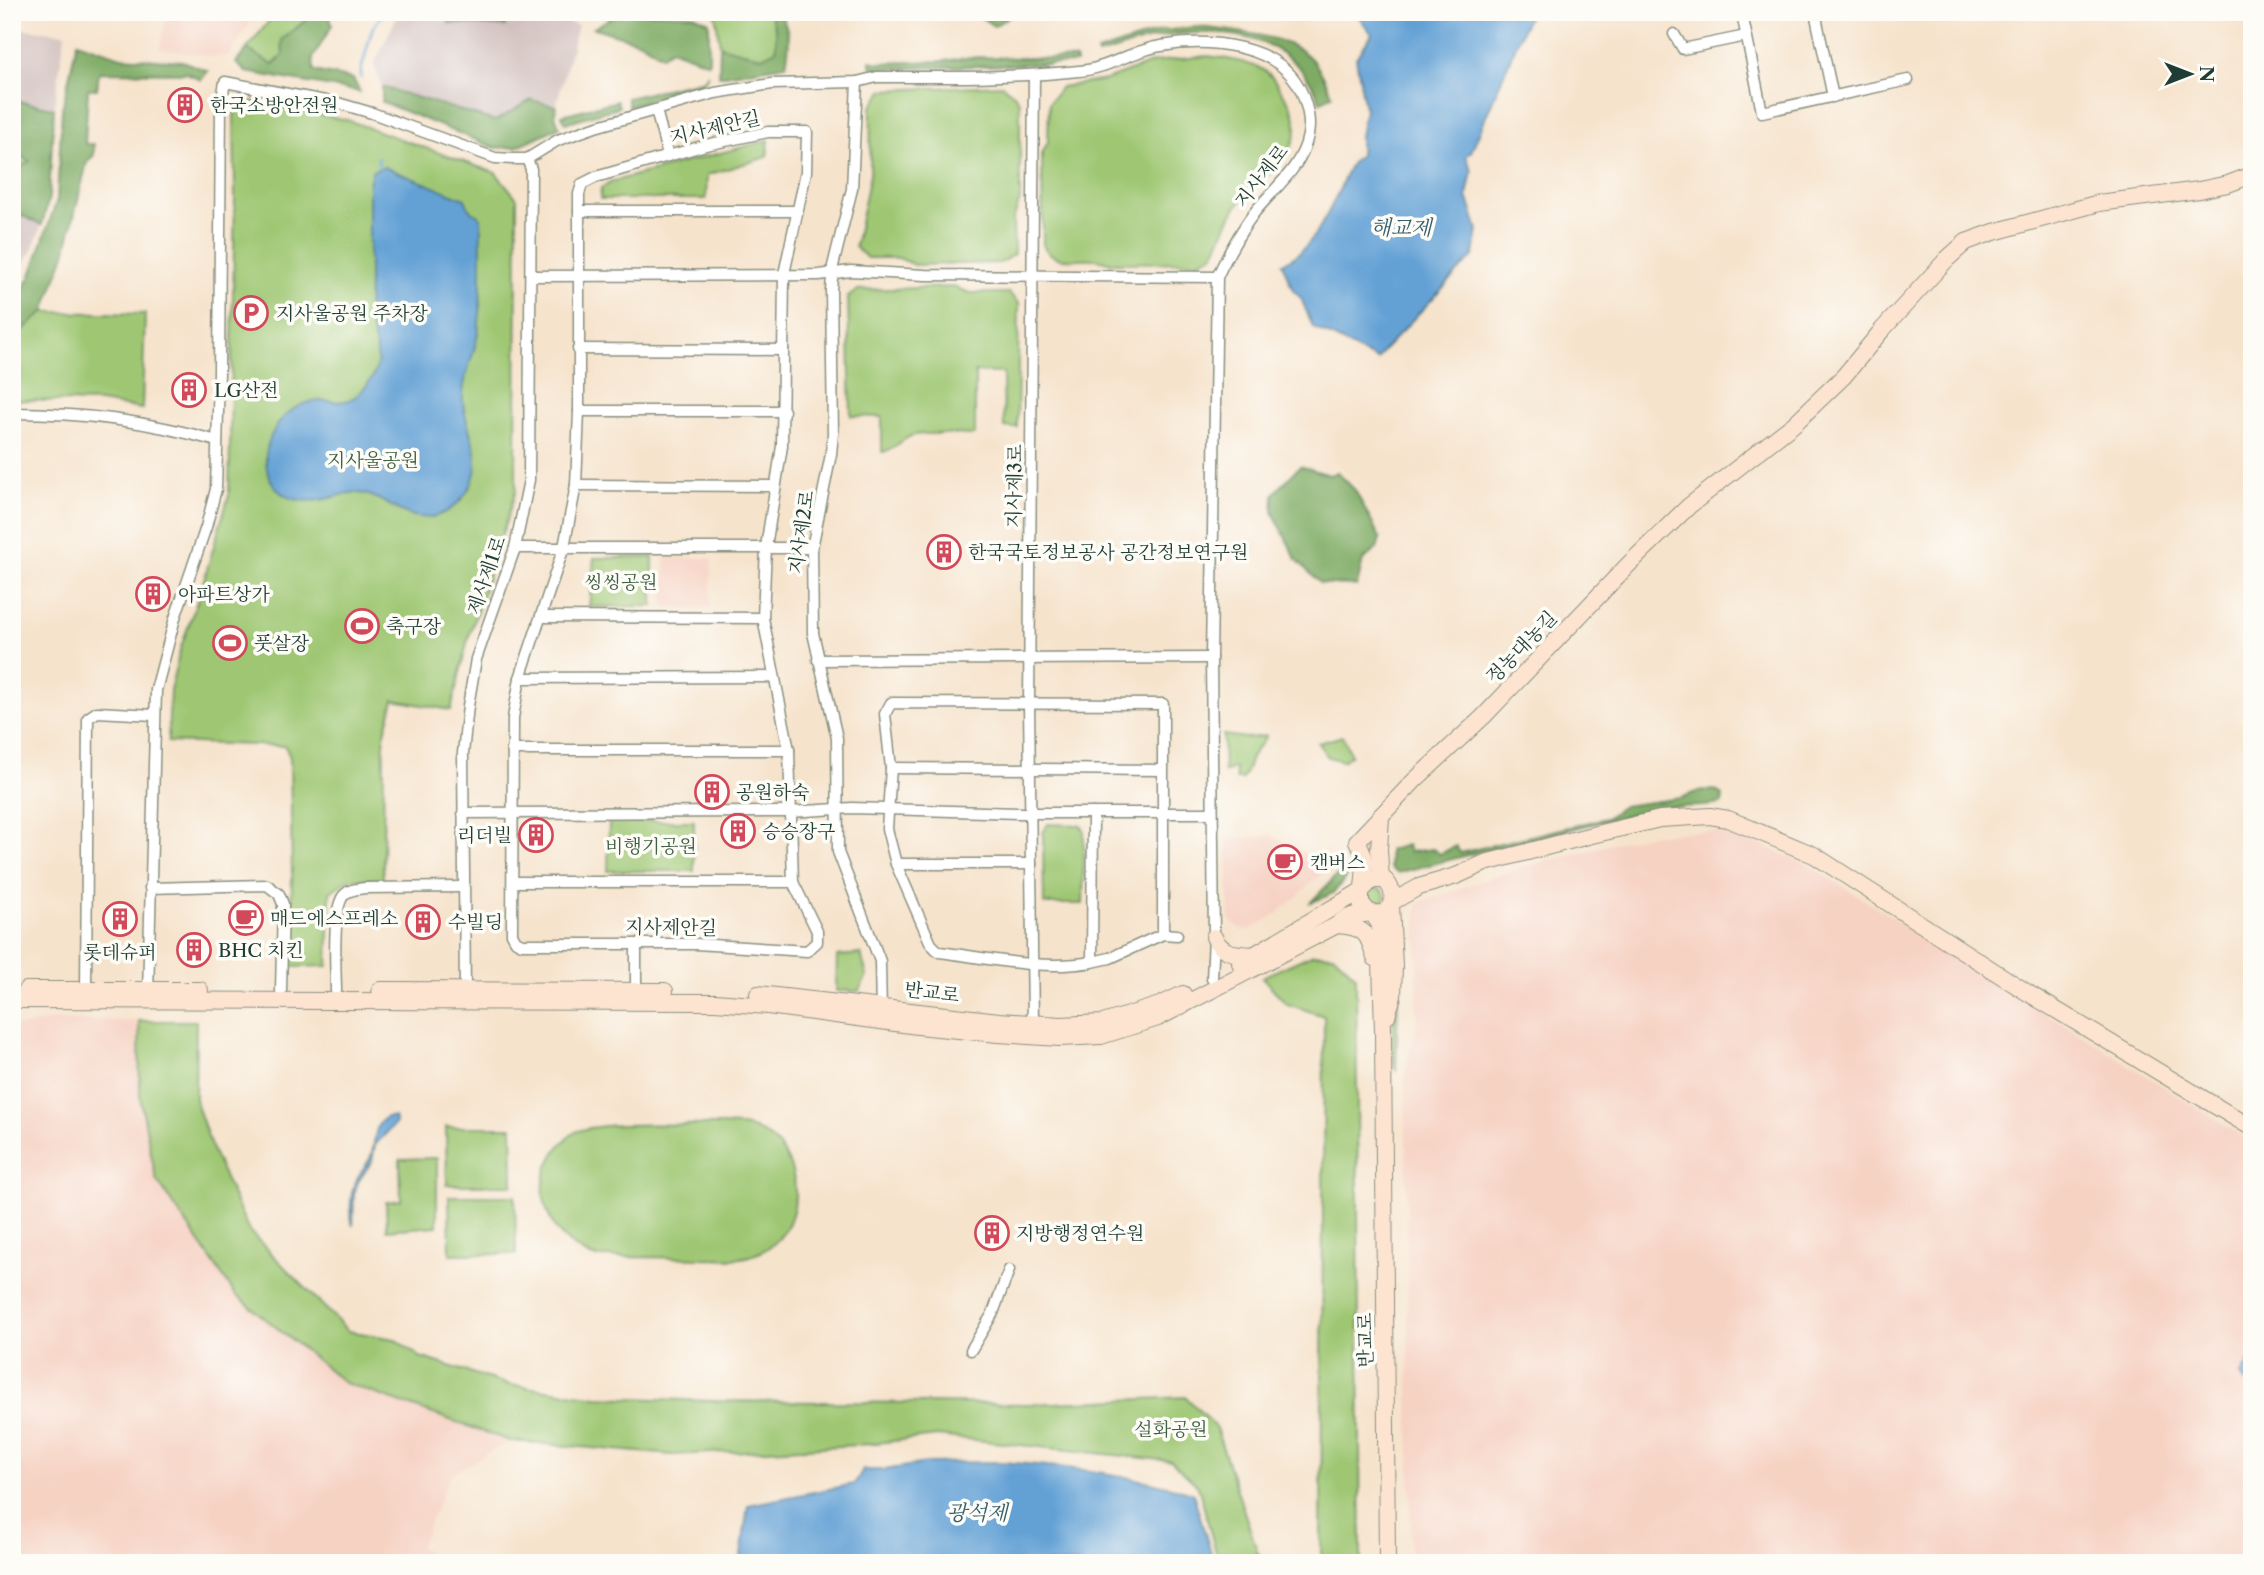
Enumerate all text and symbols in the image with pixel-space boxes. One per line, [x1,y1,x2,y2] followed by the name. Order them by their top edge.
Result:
[2156,38,2226,108] north arrow
[2195,66,2218,82] text: N
[166,86,204,124] building icon: 한국소방안전원
[210,94,338,117] place label: 한국소방안전원
[668,106,762,149] street label: 지사제안길
[1230,140,1293,212] street label: 지사제로
[1371,215,1434,240] water label: 해교제
[232,294,270,332] parking icon: 지사울공원 주차장
[276,302,429,325] place label: 지사울공원 주차장
[170,371,208,409] building icon: LG산전
[214,379,278,402] place label: LG산전
[1002,444,1027,528] street label: 지사제3로
[327,449,419,472] park label: 지사울공원
[784,489,819,575] street label: 지사제2로
[462,533,511,617] street label: 제사제1로
[925,533,963,571] building icon: 한국국토정보공사 공간정보연구원
[968,541,1248,564] place label: 한국국토정보공사 공간정보연구원
[584,571,658,594] park label: 씽씽공원
[134,575,172,613] building icon: 아파트상가
[178,583,270,606] place label: 아파트상가
[1481,606,1562,688] street label: 정농대농길
[343,607,381,645] sports icon: 축구장
[386,615,442,638] place label: 축구장
[211,624,249,662] sports icon: 풋살장
[254,632,310,655] place label: 풋살장
[693,773,731,811] building icon: 공원하숙
[736,781,809,804] place label: 공원하숙
[719,812,757,850] building icon: 승승장구
[517,816,555,854] building icon: 리더빌
[762,820,835,843] place label: 승승장구
[457,824,512,847] place label: 리더빌
[605,835,697,858] park label: 비행기공원
[1266,843,1304,881] cafe icon: 캔버스
[1310,851,1365,874] place label: 캔버스
[227,899,265,937] cafe icon: 매드에스프레소
[101,900,139,938] building icon: 롯데슈퍼
[404,903,442,941] building icon: 수빌딩
[270,907,398,930] place label: 매드에스프레소
[448,911,503,934] place label: 수빌딩
[625,915,717,940] street label: 지사제안길
[175,931,213,969] building icon: BHC 치킨
[218,939,304,962] place label: BHC 치킨
[83,941,157,964] place label: 롯데슈퍼
[903,978,961,1007] street label: 반교로
[973,1214,1011,1252] building icon: 지방행정연수원
[1016,1222,1144,1245] place label: 지방행정연수원
[1354,1312,1377,1368] street label: 반교로
[1134,1418,1208,1441] park label: 설화공원
[947,1500,1010,1525] water label: 광석제

